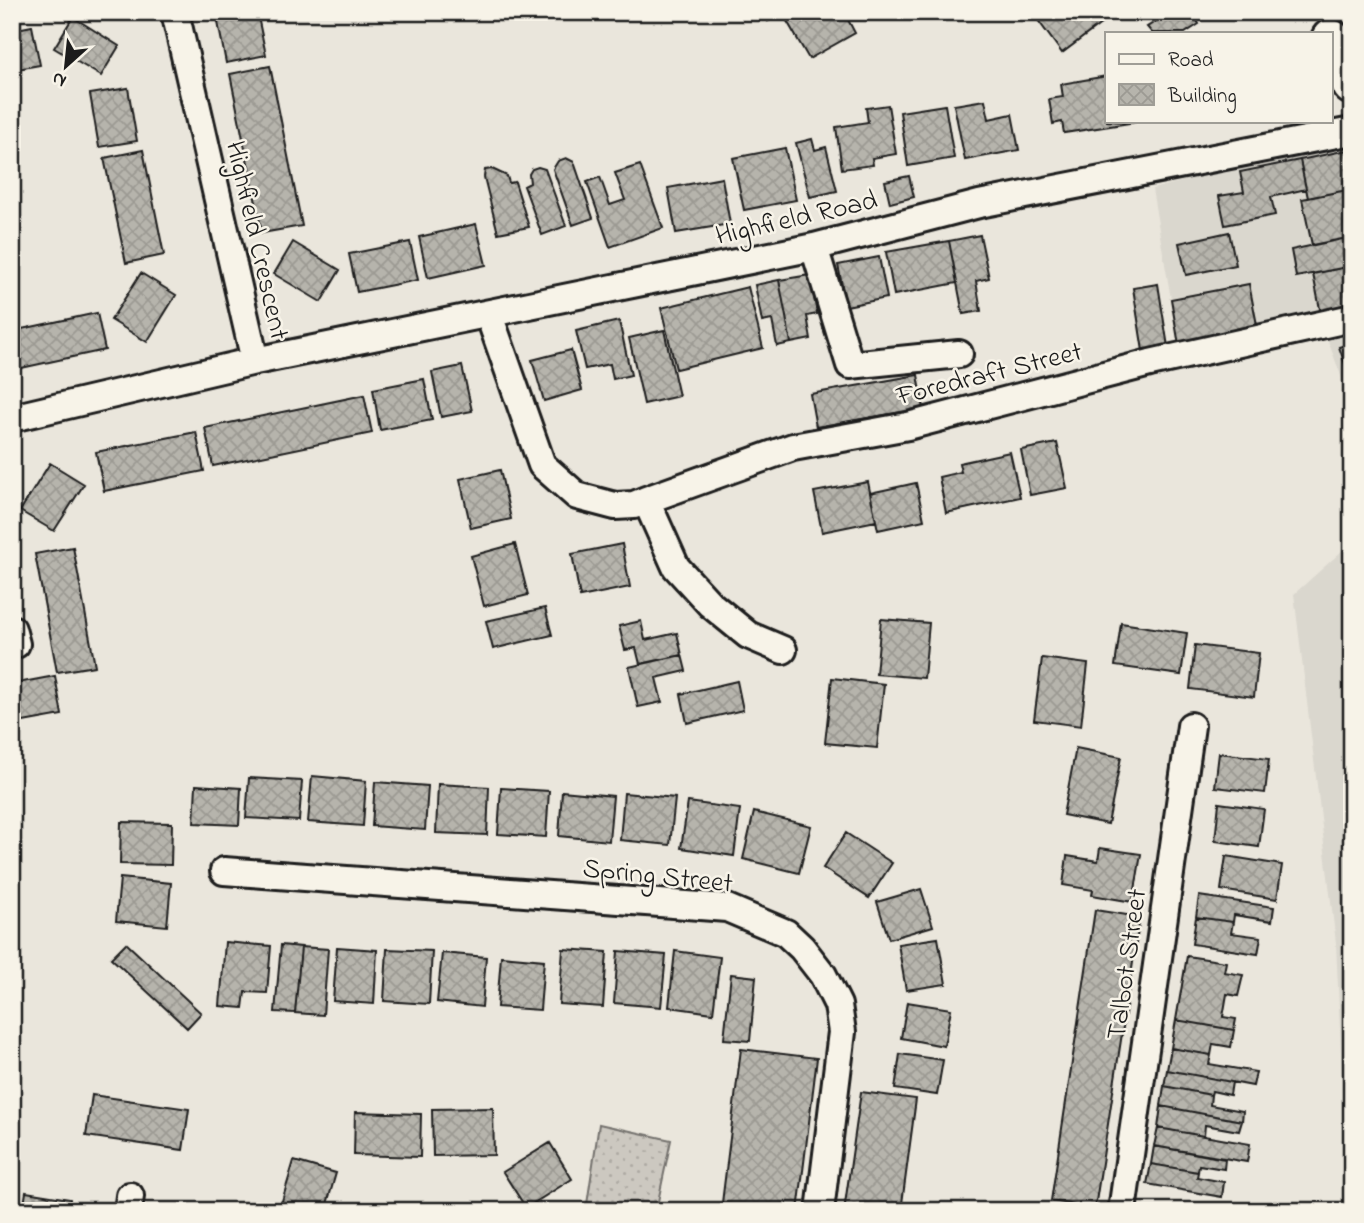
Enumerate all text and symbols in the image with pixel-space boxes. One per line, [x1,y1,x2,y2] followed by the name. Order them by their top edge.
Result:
[32,32,102,102] north arrow
[1105,32,1332,122] legend
[1168,46,1214,76] text: Road
[47,64,71,94] text: N
[1167,82,1237,114] text: Building
[213,137,298,344] street label: Highfield Crescent
[712,181,882,258] street label: Highfield Road
[892,333,1087,418] street label: Foredraft Street
[580,849,735,906] street label: Spring Street
[1098,886,1159,1043] street label: Talbot Street

